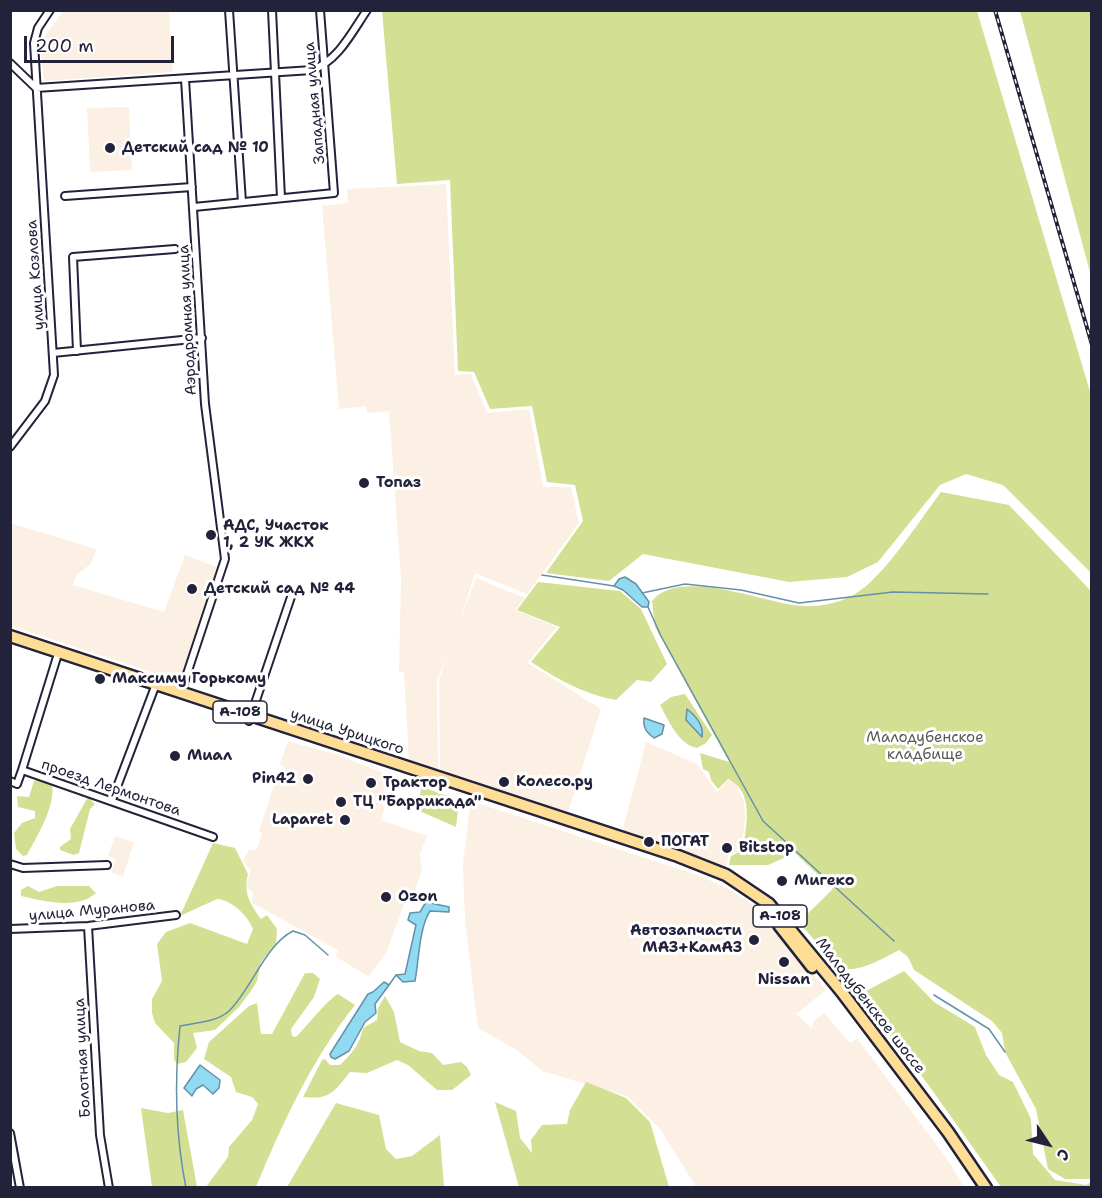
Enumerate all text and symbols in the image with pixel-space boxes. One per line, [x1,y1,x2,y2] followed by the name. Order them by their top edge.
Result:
[27,24,177,62] scale bar
[35,34,94,58] text: 200 m
[301,41,329,165] street label: Западная улица
[122,139,269,157] place label: Детский сад № 10
[103,141,117,155] marker: Детский сад № 10
[23,219,49,331] street label: улица Козлова
[175,244,201,396] street label: Аэродромная улица
[376,474,421,492] place label: Топаз
[357,476,371,490] marker: Топаз
[223,517,329,552] place label: АДС, Участок 1, 2 УК ЖКХ
[204,528,218,542] marker: АДС, Участок 1, 2 УК ЖКХ
[204,580,355,598] place label: Детский сад № 44
[185,582,199,596] marker: Детский сад № 44
[112,670,266,688] place label: Максиму Горькому
[93,672,107,686] marker: Максиму Горькому
[213,701,267,723] road number: А-108
[288,705,406,759] street label: улица Урицкого
[866,729,984,764] park label: Малодубенское кладбище
[187,747,232,765] place label: Миал
[168,749,182,763] marker: Миал
[39,756,183,820] street label: проезд Лермонтова
[252,770,296,788] place label: Pin42
[301,772,315,786] marker: Pin42
[516,773,593,791] place label: Колесо.ру
[383,774,447,792] place label: Трактор
[497,775,511,789] marker: Колесо.ру
[364,776,378,790] marker: Трактор
[353,793,481,811] place label: ТЦ "Баррикада"
[334,795,348,809] marker: ТЦ "Баррикада"
[272,811,333,829] place label: Laparet
[338,813,352,827] marker: Laparet
[661,833,709,851] place label: ПОГАТ
[642,835,656,849] marker: ПОГАТ
[739,839,794,857] place label: Bitstop
[720,841,734,855] marker: Bitstop
[794,872,854,890] place label: Мигеко
[775,874,789,888] marker: Мигеко
[398,888,438,906] place label: Ozon
[379,890,393,904] marker: Ozon
[28,897,156,925] street label: улица Муранова
[753,905,807,927] road number: А-108
[630,922,742,957] place label: Автозапчасти МАЗ+КамАЗ
[747,933,761,947] marker: Автозапчасти МАЗ+КамАЗ
[811,934,929,1078] street label: Малодубенское шоссе
[777,955,791,969] marker: Nissan
[758,971,810,989] place label: Nissan
[71,998,95,1118] street label: Болотная улица
[1018,1114,1078,1174] north arrow
[1052,1145,1075,1165] text: С

